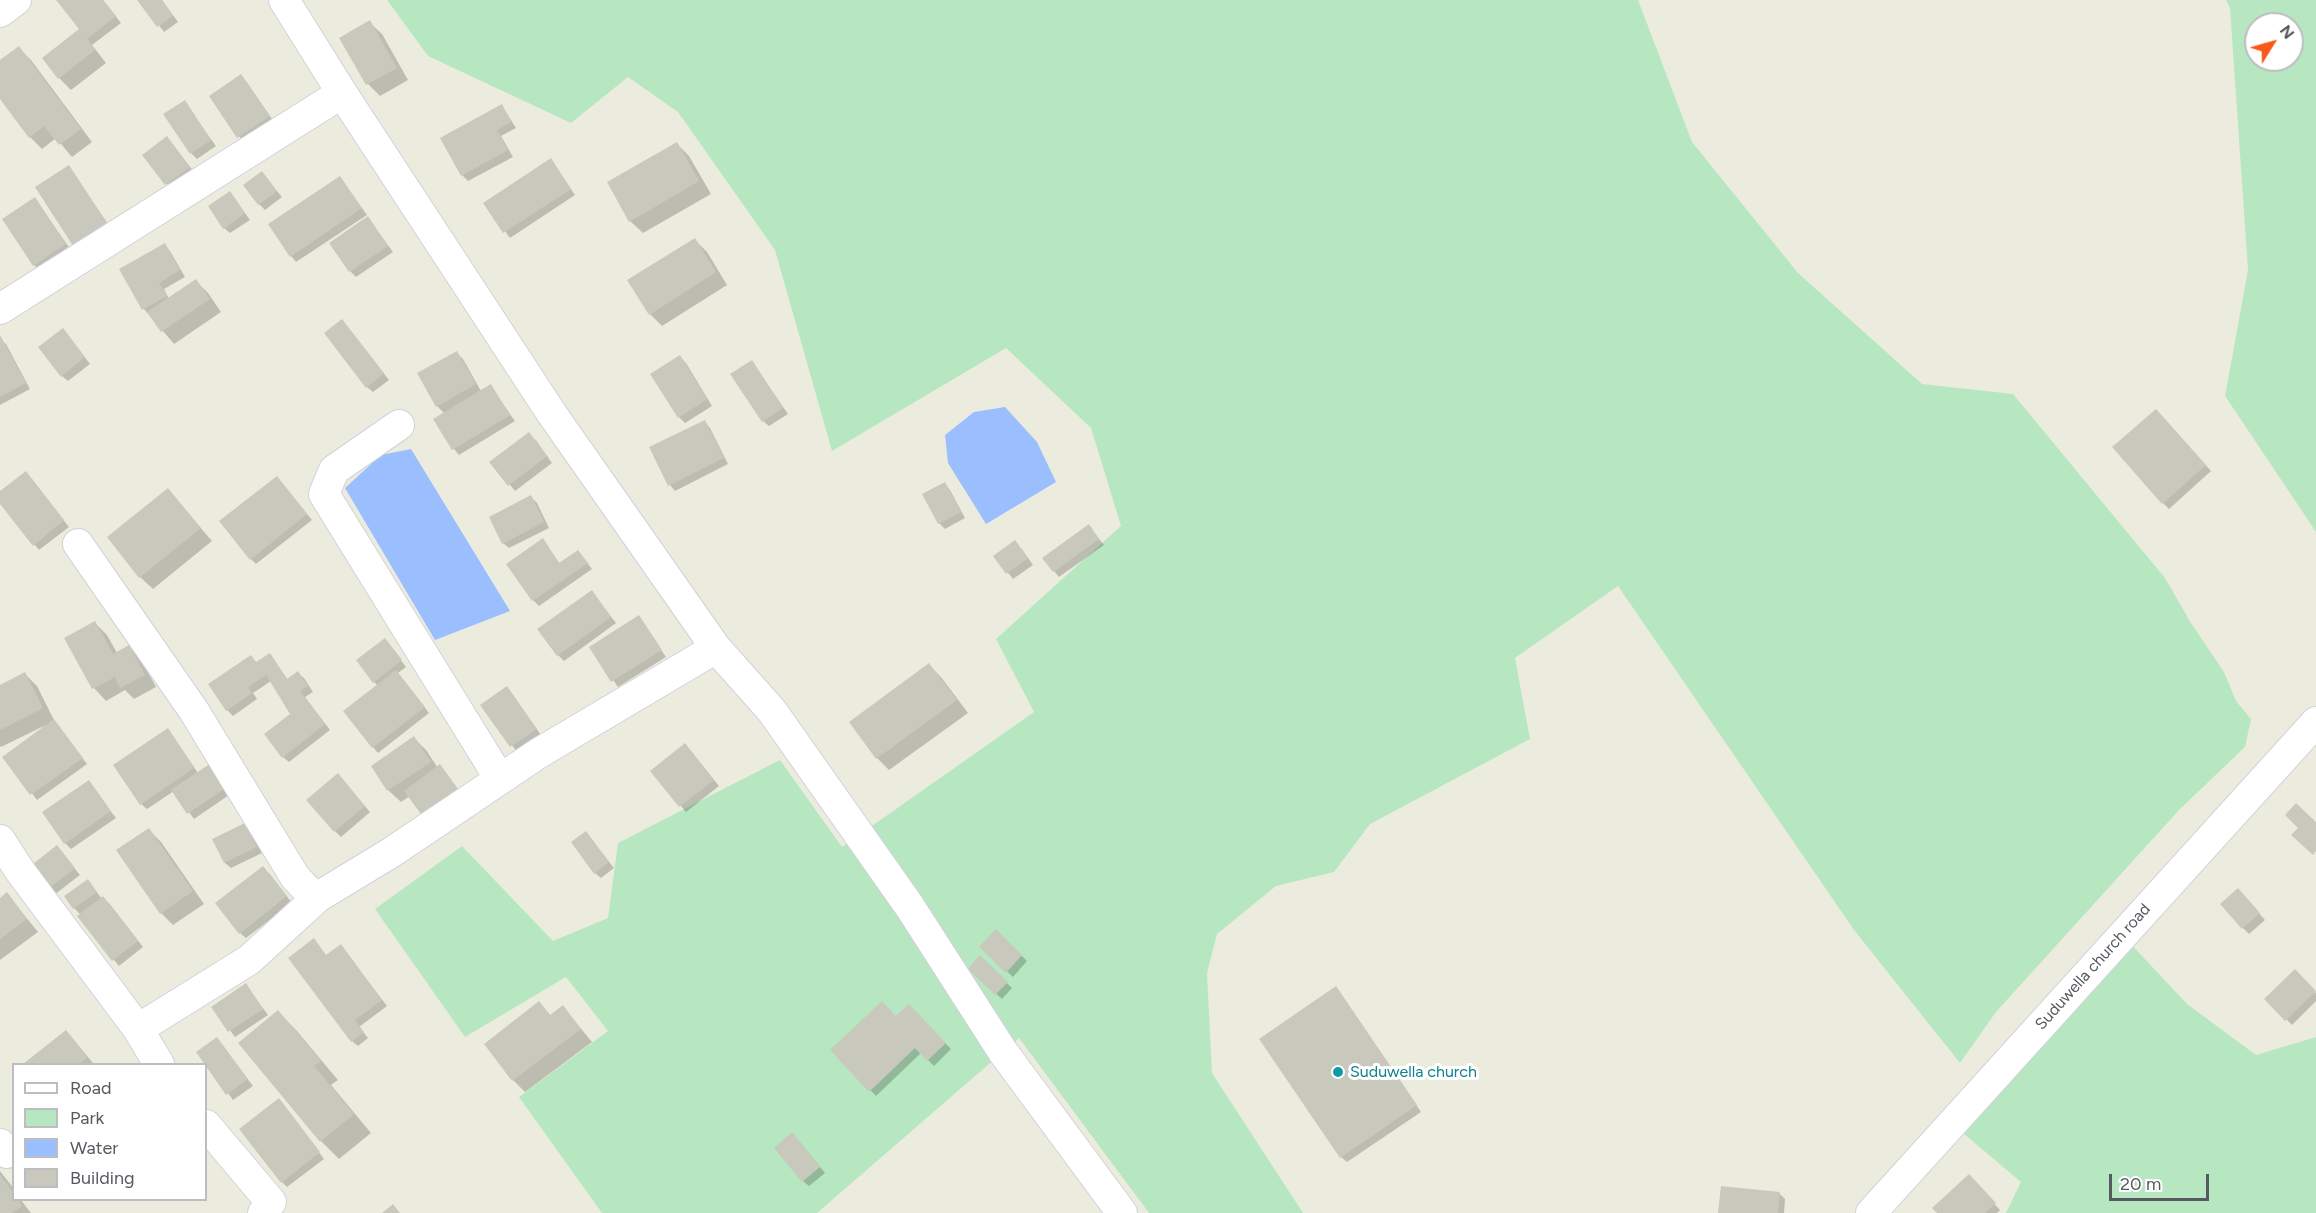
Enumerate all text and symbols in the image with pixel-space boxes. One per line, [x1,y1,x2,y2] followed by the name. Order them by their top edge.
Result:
[2244,12,2304,72] north arrow
[2276,21,2298,43] text: N
[2031,900,2155,1034] street label: Suduwella church road
[1350,1062,1477,1082] place label: Suduwella church
[12,1063,207,1201] legend
[1331,1065,1345,1079] marker: Suduwella church
[70,1077,111,1099] text: Road
[70,1107,104,1129] text: Park
[70,1137,118,1159] text: Water
[2112,1162,2212,1200] scale bar
[70,1167,135,1189] text: Building
[2120,1173,2161,1195] text: 20 m

